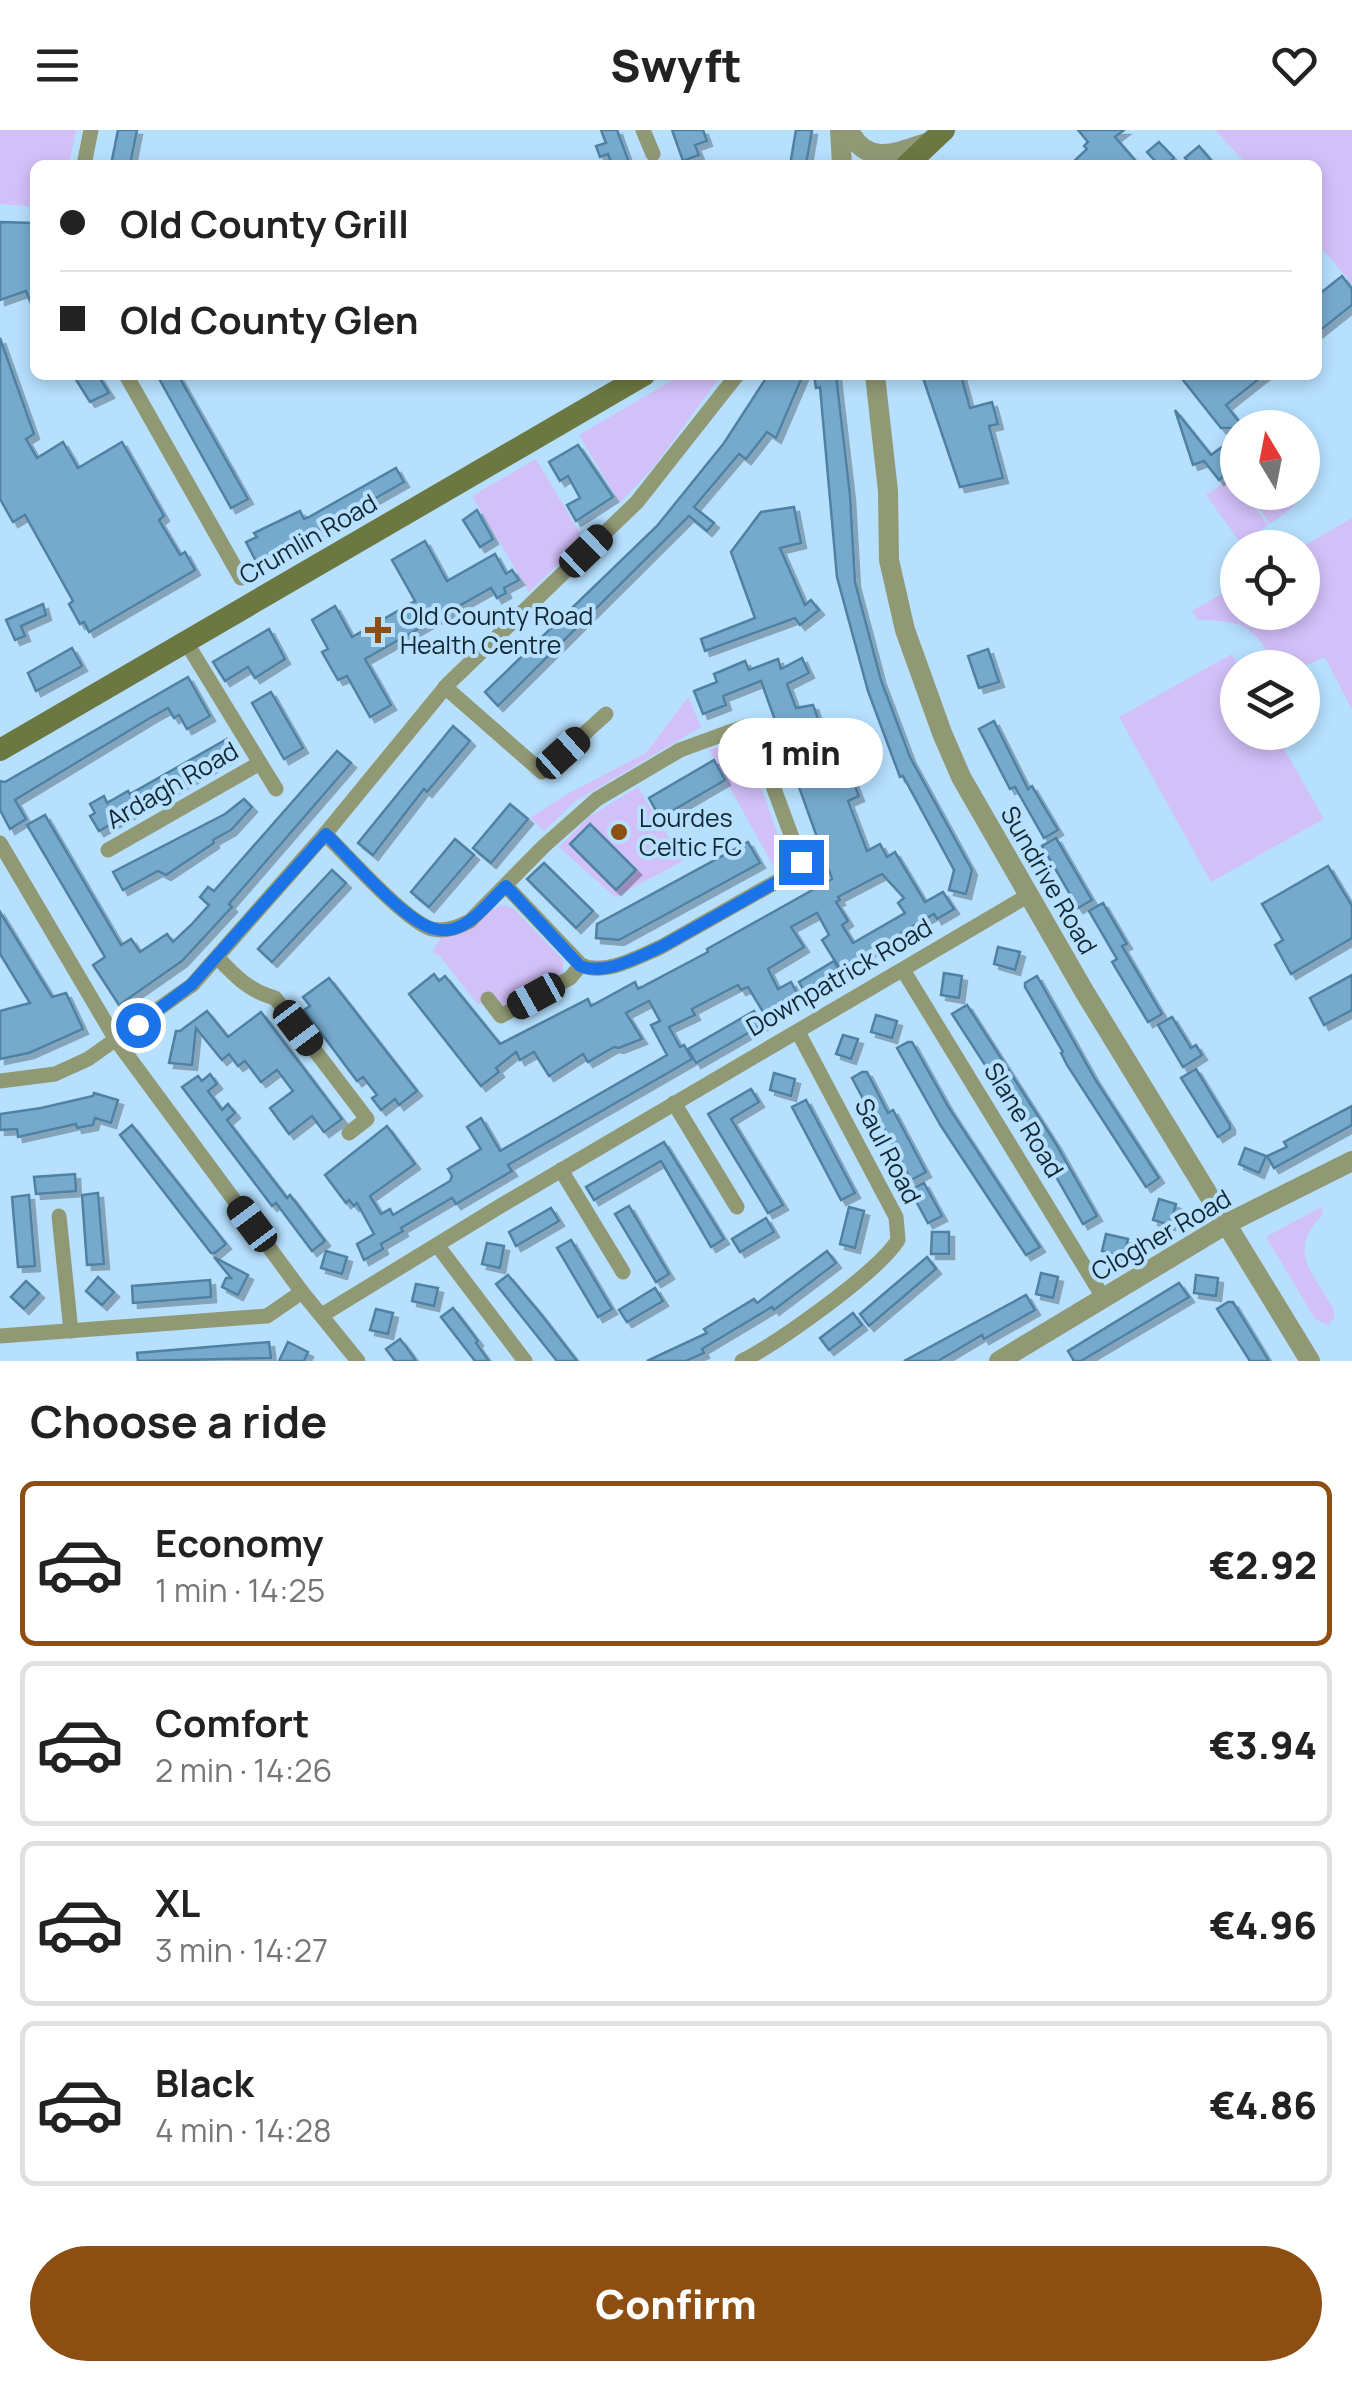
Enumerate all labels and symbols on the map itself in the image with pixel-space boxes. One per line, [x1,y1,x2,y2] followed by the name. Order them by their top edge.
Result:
[1220,410,1320,510] north arrow
[232,485,383,592] street label: Crumlin Road
[554,519,618,583] car
[400,598,593,662] place label: Old County Road Health Centre
[365,617,391,643] marker: Old County Road Health Centre
[718,717,884,787] callout: 1 min
[531,722,595,784] car
[99,733,244,837] street label: Ardagh Road
[993,799,1106,960] street label: Sundrive Road
[639,800,743,864] place label: Lourdes Celtic FC
[608,821,630,843] marker: Lourdes Celtic FC
[779,840,824,885] route end
[739,909,938,1044] street label: Downpatrick Road
[502,968,570,1024] car
[268,995,328,1061] car
[116,1003,161,1048] route start
[976,1056,1073,1184] street label: Slane Road
[847,1092,930,1210] street label: Saul Road
[1084,1180,1237,1289] street label: Clogher Road
[222,1191,282,1257] car

